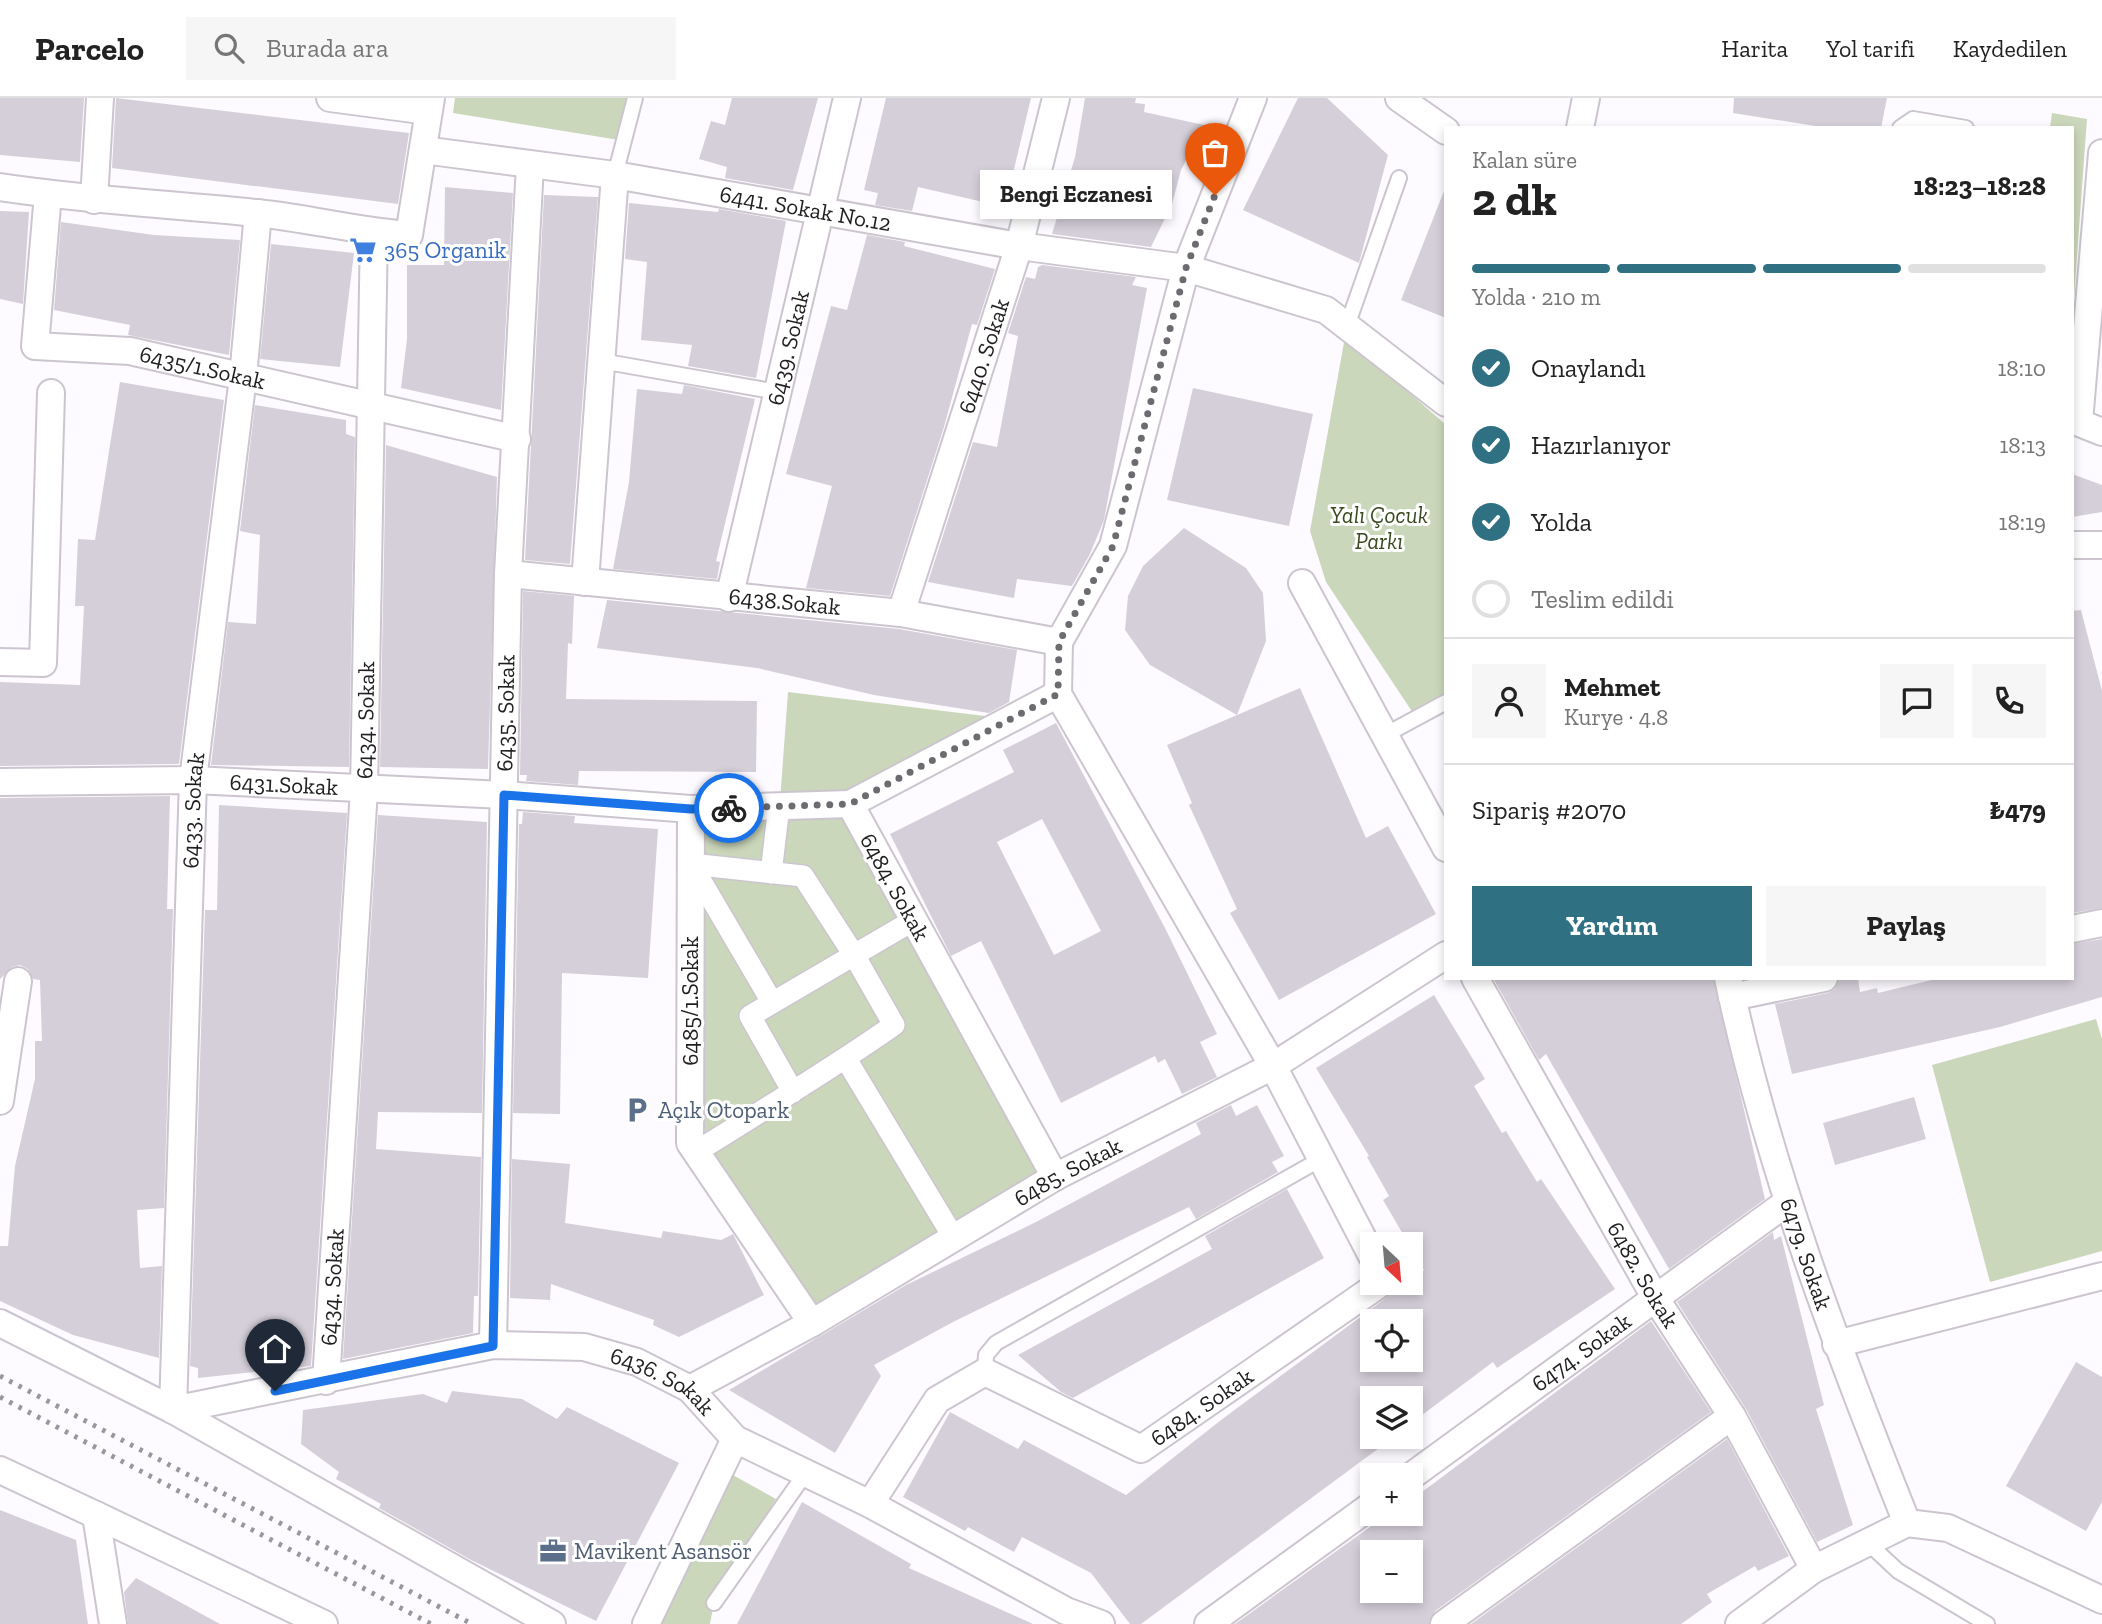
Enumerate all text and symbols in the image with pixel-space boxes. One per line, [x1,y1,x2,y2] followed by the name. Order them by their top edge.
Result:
[186,17,676,80] search box
[35,29,144,68] text: Parcelo
[210,29,248,67] icon: search
[266,32,388,64] text: Burada ara
[1721,34,1788,63] text: Harita
[1826,34,1915,63] text: Yol tarifi
[1953,34,2067,63] text: Kaydedilen
[1185,123,1245,195] pin
[1196,134,1234,172] icon: bag
[1472,146,1577,174] text: Kalan süre
[981,170,1173,220] callout: Bengi Eczanesi
[1914,170,2046,202] text: 18:23–18:28
[1472,172,1557,227] text: 2 dk
[717,180,894,237] street label: 6441. Sokak No.12
[1000,180,1152,208] text: Bengi Eczanesi
[348,235,378,265] supermarket icon: 365 Organik
[384,236,506,264] place label: 365 Organik
[1472,283,1600,311] text: Yolda · 210 m
[761,288,815,408] street label: 6439. Sokak
[952,295,1015,417] street label: 6440. Sokak
[137,340,268,395] street label: 6435/1.Sokak
[1472,349,1510,387] icon: check
[1531,352,1646,384] text: Onaylandı
[1998,354,2046,382] text: 18:10
[1472,426,1510,464] icon: check
[1531,429,1672,461] text: Hazırlanıyor
[2000,431,2046,459] text: 18:13
[1330,501,1428,555] park label: Yalı Çocuk Parkı
[1472,503,1510,541] icon: check
[1531,506,1592,538] text: Yolda
[1999,508,2046,536] text: 18:19
[728,582,842,621] street label: 6438.Sokak
[1531,583,1674,615] text: Teslim edildi
[490,654,520,772] street label: 6435. Sokak
[350,661,380,779] street label: 6434. Sokak
[1472,664,1546,738] button: person
[1880,664,1954,738] button: chat
[1972,664,2046,738] button: phone
[1564,671,1660,703] text: Mehmet
[1564,703,1669,731] text: Kurye · 4.8
[176,751,210,869] street label: 6433. Sokak
[229,768,339,801] street label: 6431.Sokak
[694,773,764,843] courier
[710,789,748,827] icon: bike
[1472,794,1626,826] text: Sipariş #2070
[1989,794,2046,826] text: ₺479
[854,828,936,946] street label: 6484. Sokak
[1472,886,1752,966] button: Yardım
[1766,886,2046,966] button: Paylaş
[676,936,704,1066] street label: 6485/1.Sokak
[622,1095,652,1125] parking icon: Açık Otopark
[658,1096,789,1124] place label: Açık Otopark
[1009,1131,1126,1212] street label: 6485. Sokak
[1774,1195,1838,1314] street label: 6479. Sokak
[1601,1217,1685,1333] street label: 6482. Sokak
[314,1228,350,1347] street label: 6434. Sokak
[1360,1232,1423,1295] north arrow
[1360,1232,1423,1603] map controls
[1526,1307,1637,1398] street label: 6474. Sokak
[1360,1309,1423,1372] button: locate
[245,1319,305,1391] pin
[256,1330,294,1368] icon: home
[607,1341,721,1421] street label: 6436. Sokak
[1145,1362,1258,1452] street label: 6484. Sokak
[1360,1386,1423,1449] button: layers
[1360,1463,1423,1526] button: +
[538,1536,568,1566] office icon: Mavikent Asansör
[574,1537,752,1565] place label: Mavikent Asansör
[1360,1540,1423,1603] button: −

